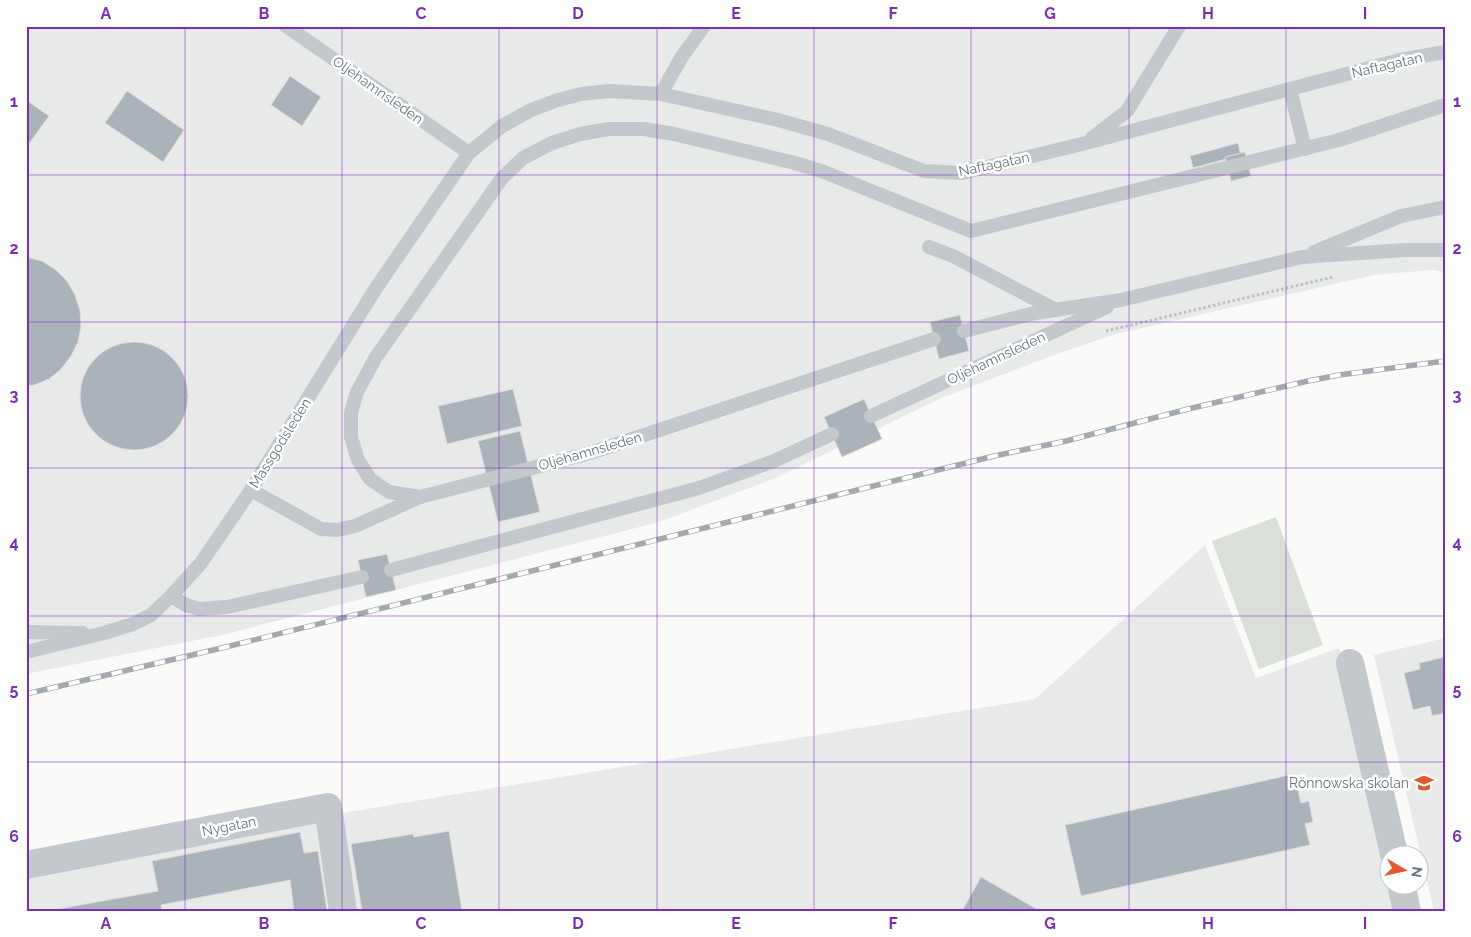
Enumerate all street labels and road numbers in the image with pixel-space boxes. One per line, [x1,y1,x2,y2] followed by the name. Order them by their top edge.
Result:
[1350,49,1424,81] street label: Naftagatan
[330,53,426,127] street label: Oljehamnsleden
[957,149,1031,179] street label: Naftagatan
[944,328,1048,388] street label: Oljehamnsleden
[246,395,314,491] street label: Massgodsleden
[537,429,643,473] street label: Oljehamnsleden
[201,813,257,839] street label: Nygatan

